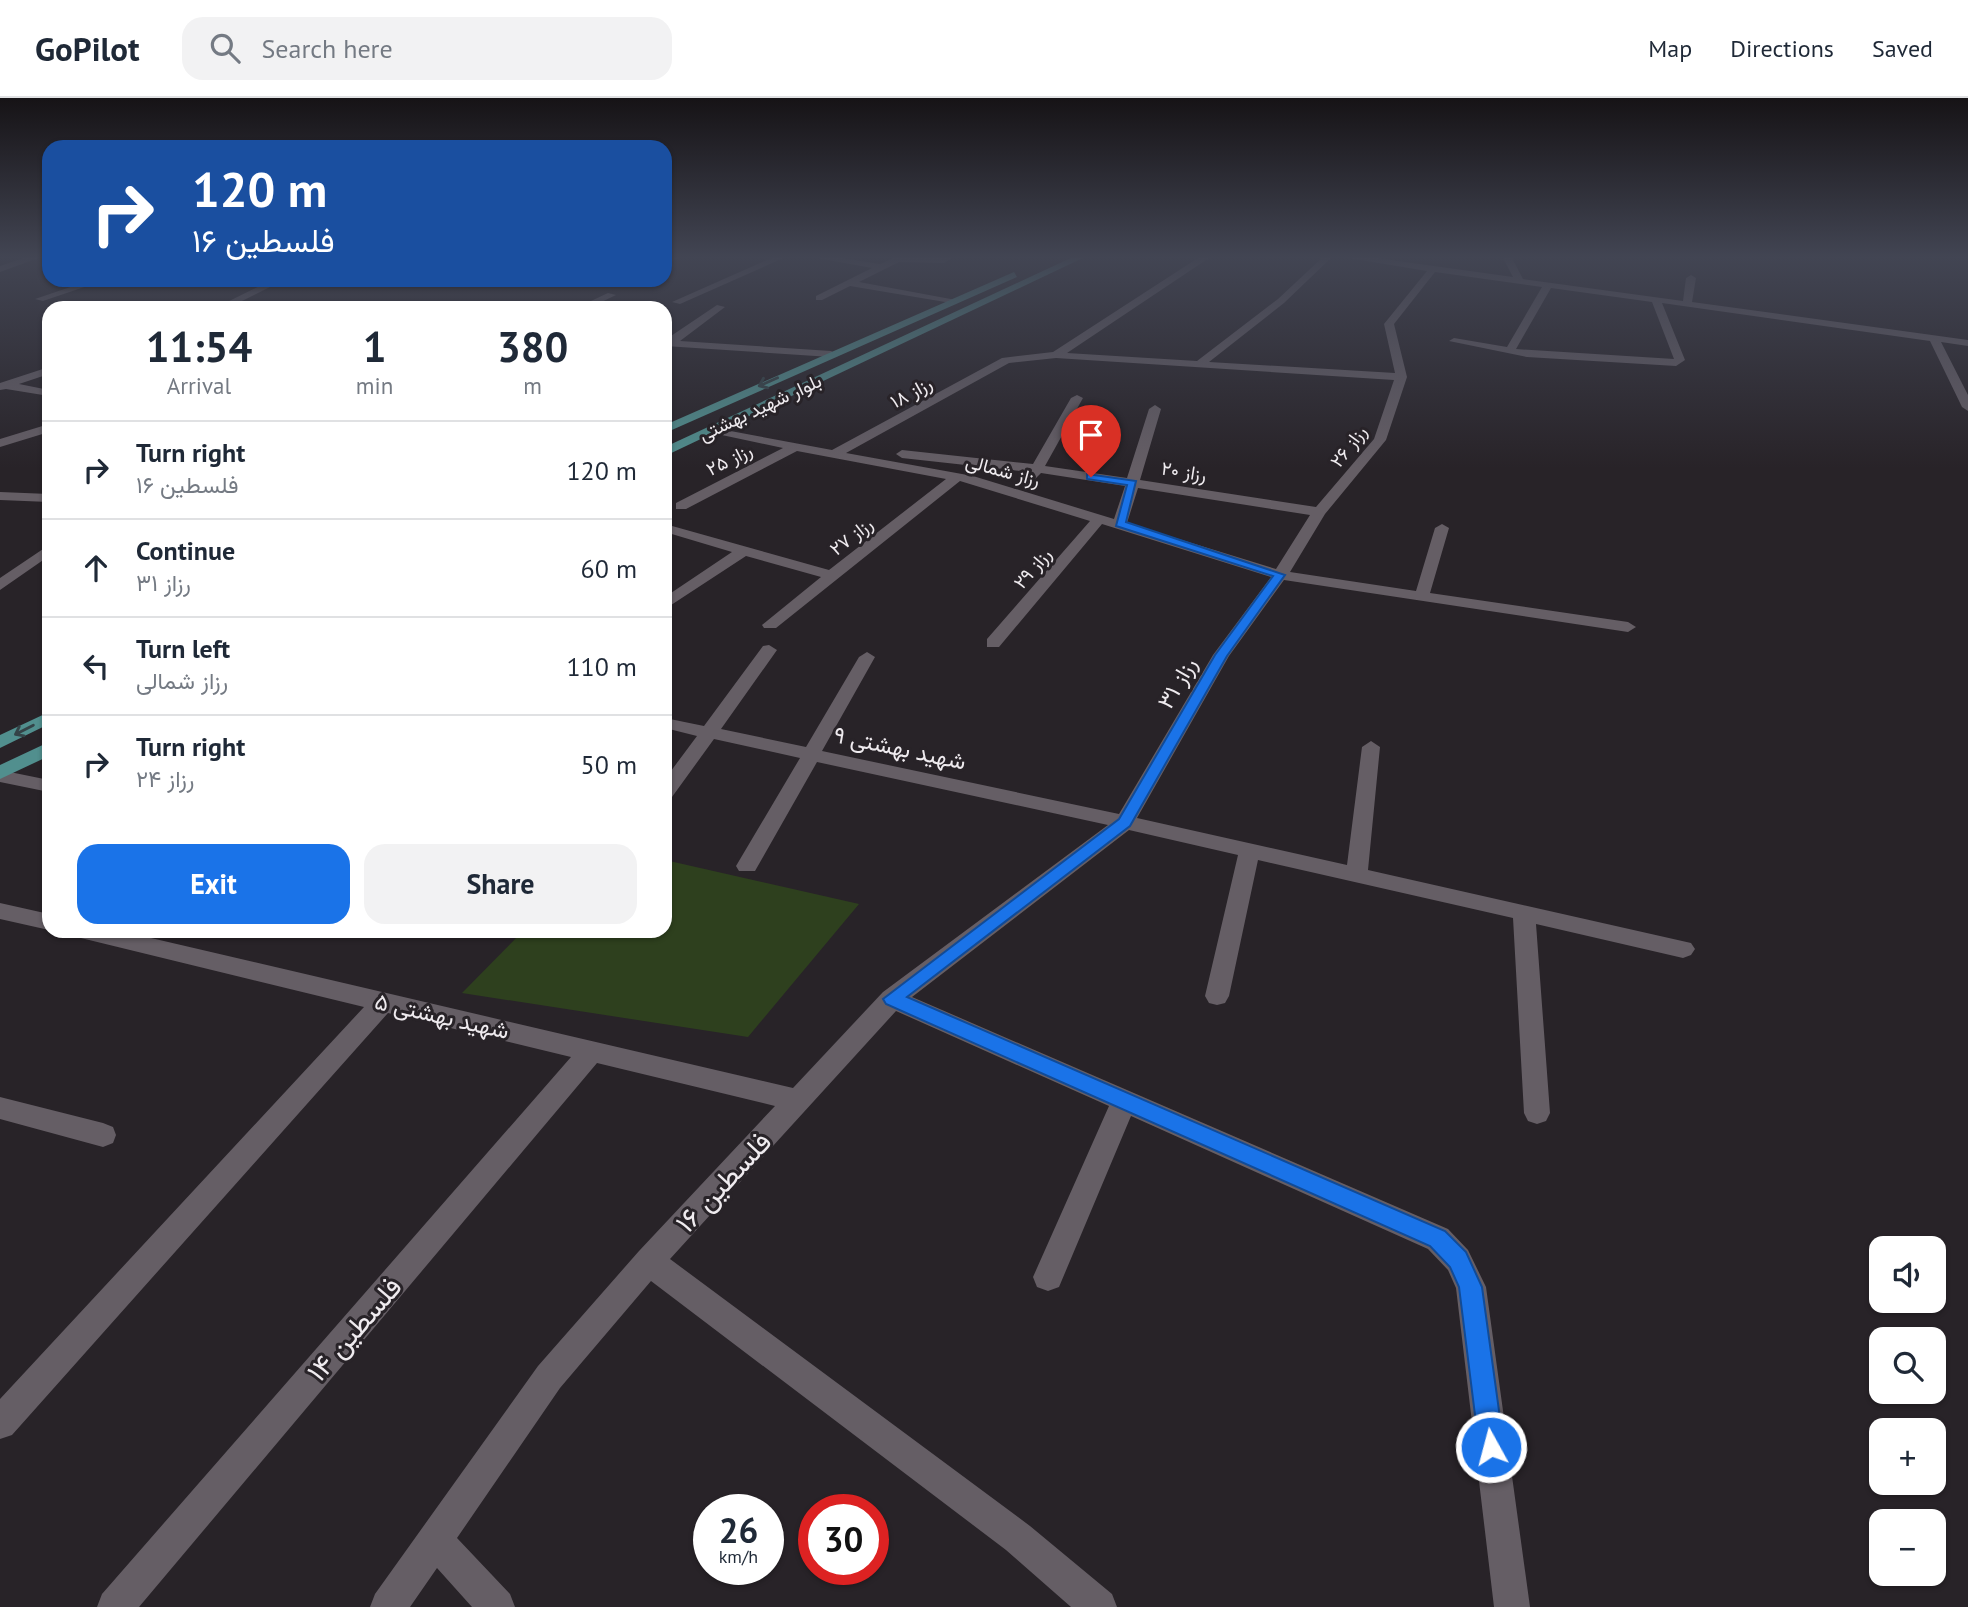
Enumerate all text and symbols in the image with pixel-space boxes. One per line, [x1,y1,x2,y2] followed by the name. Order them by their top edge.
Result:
[182,17,672,80] search box
[35,27,140,70] text: GoPilot
[206,29,244,67] icon: search
[262,32,393,65] text: Search here
[1648,33,1692,64] text: Map
[1730,33,1834,64] text: Directions
[1872,33,1933,64] text: Saved
[192,157,327,221] text: 120 m
[77,168,168,259] icon: right
[192,219,335,261] text: فلسطین ۱۶
[146,319,252,374] text: 11:54
[363,319,386,374] text: 1
[497,319,568,374] text: 380
[695,368,825,446] street label: بلوار شهید بهشتی
[167,371,231,400] text: Arrival
[356,371,393,400] text: min
[523,371,542,400] text: m
[886,371,936,413] street label: رزاز ۱۸
[758,376,779,389] one-way arrow
[1061,405,1121,477] pin
[1072,416,1110,454] icon: arrive
[1324,420,1372,472] street label: رزاز ۲۶
[136,436,245,469] text: Turn right
[702,437,756,481] street label: رزاز ۲۵
[963,449,1043,491] street label: رزاز شمالی
[77,451,115,489] icon: right
[566,454,637,487] text: 120 m
[1160,456,1208,486] street label: رزاز ۲۰
[136,470,238,499] text: فلسطین ۱۶
[824,512,878,560] street label: رزاز ۲۷
[136,534,235,567] text: Continue
[1008,542,1056,594] street label: رزاز ۲۹
[77,549,115,587] icon: ahead
[581,552,637,585] text: 60 m
[136,568,191,597] text: رزاز ۳۱
[136,632,230,665] text: Turn left
[77,647,115,685] icon: left
[566,650,637,683] text: 110 m
[1150,652,1204,714] street label: رزاز ۳۱
[136,666,228,695] text: رزاز شمالی
[831,719,969,777] street label: شهید بهشتی ۹
[15,723,35,737] one-way arrow
[136,730,245,763] text: Turn right
[77,745,115,783] icon: right
[581,748,637,781] text: 50 m
[136,764,194,793] text: رزاز ۲۴
[77,844,350,924] button: Exit
[364,844,637,924] button: Share
[372,986,512,1046] street label: شهید بهشتی ۵
[667,1123,779,1240] street label: فلسطین ۱۶
[1869,1236,1946,1586] map controls
[1869,1236,1946,1313] button: sound
[298,1269,409,1389] street label: فلسطین ۱۴
[1869,1327,1946,1404] button: search
[1454,1410,1528,1484] position arrow
[1869,1418,1946,1495] button: +
[798,1494,889,1585] speed limit sign: 30
[719,1507,758,1553] text: 26
[1869,1509,1946,1586] button: −
[719,1545,758,1568] text: km/h

